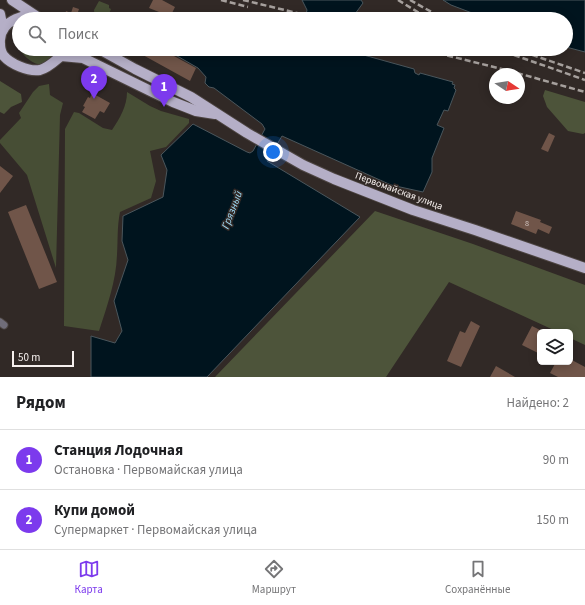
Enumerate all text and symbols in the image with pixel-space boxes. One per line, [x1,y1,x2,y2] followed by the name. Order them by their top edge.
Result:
[12,12,573,56] search box
[26,23,48,45] icon: search
[58,24,99,45] text: Поиск
[81,66,107,99] pin: 2
[489,68,525,104] north arrow
[151,74,177,107] pin: 1
[263,142,283,162] your location
[353,169,445,213] street label: Первомайская улица
[218,188,246,231] water label: Грязный
[525,218,529,229] house number: 8
[537,329,573,365] map controls
[537,329,573,365] button: layers
[12,349,74,368] scale bar
[18,350,40,365] text: 50 m
[16,391,66,415] text: Рядом
[507,394,569,412] text: Найдено: 2
[54,440,183,461] text: Станция Лодочная
[26,451,32,469] text: 1
[543,451,569,469] text: 90 m
[54,461,243,479] text: Остановка · Первомайская улица
[54,500,135,521] text: Купи домой
[26,511,32,529] text: 2
[536,511,569,529] text: 150 m
[54,521,257,539] text: Супермаркет · Первомайская улица
[75,558,103,597] tab: Карта
[252,558,296,597] tab: Маршрут
[445,558,510,597] tab: Сохранённые

